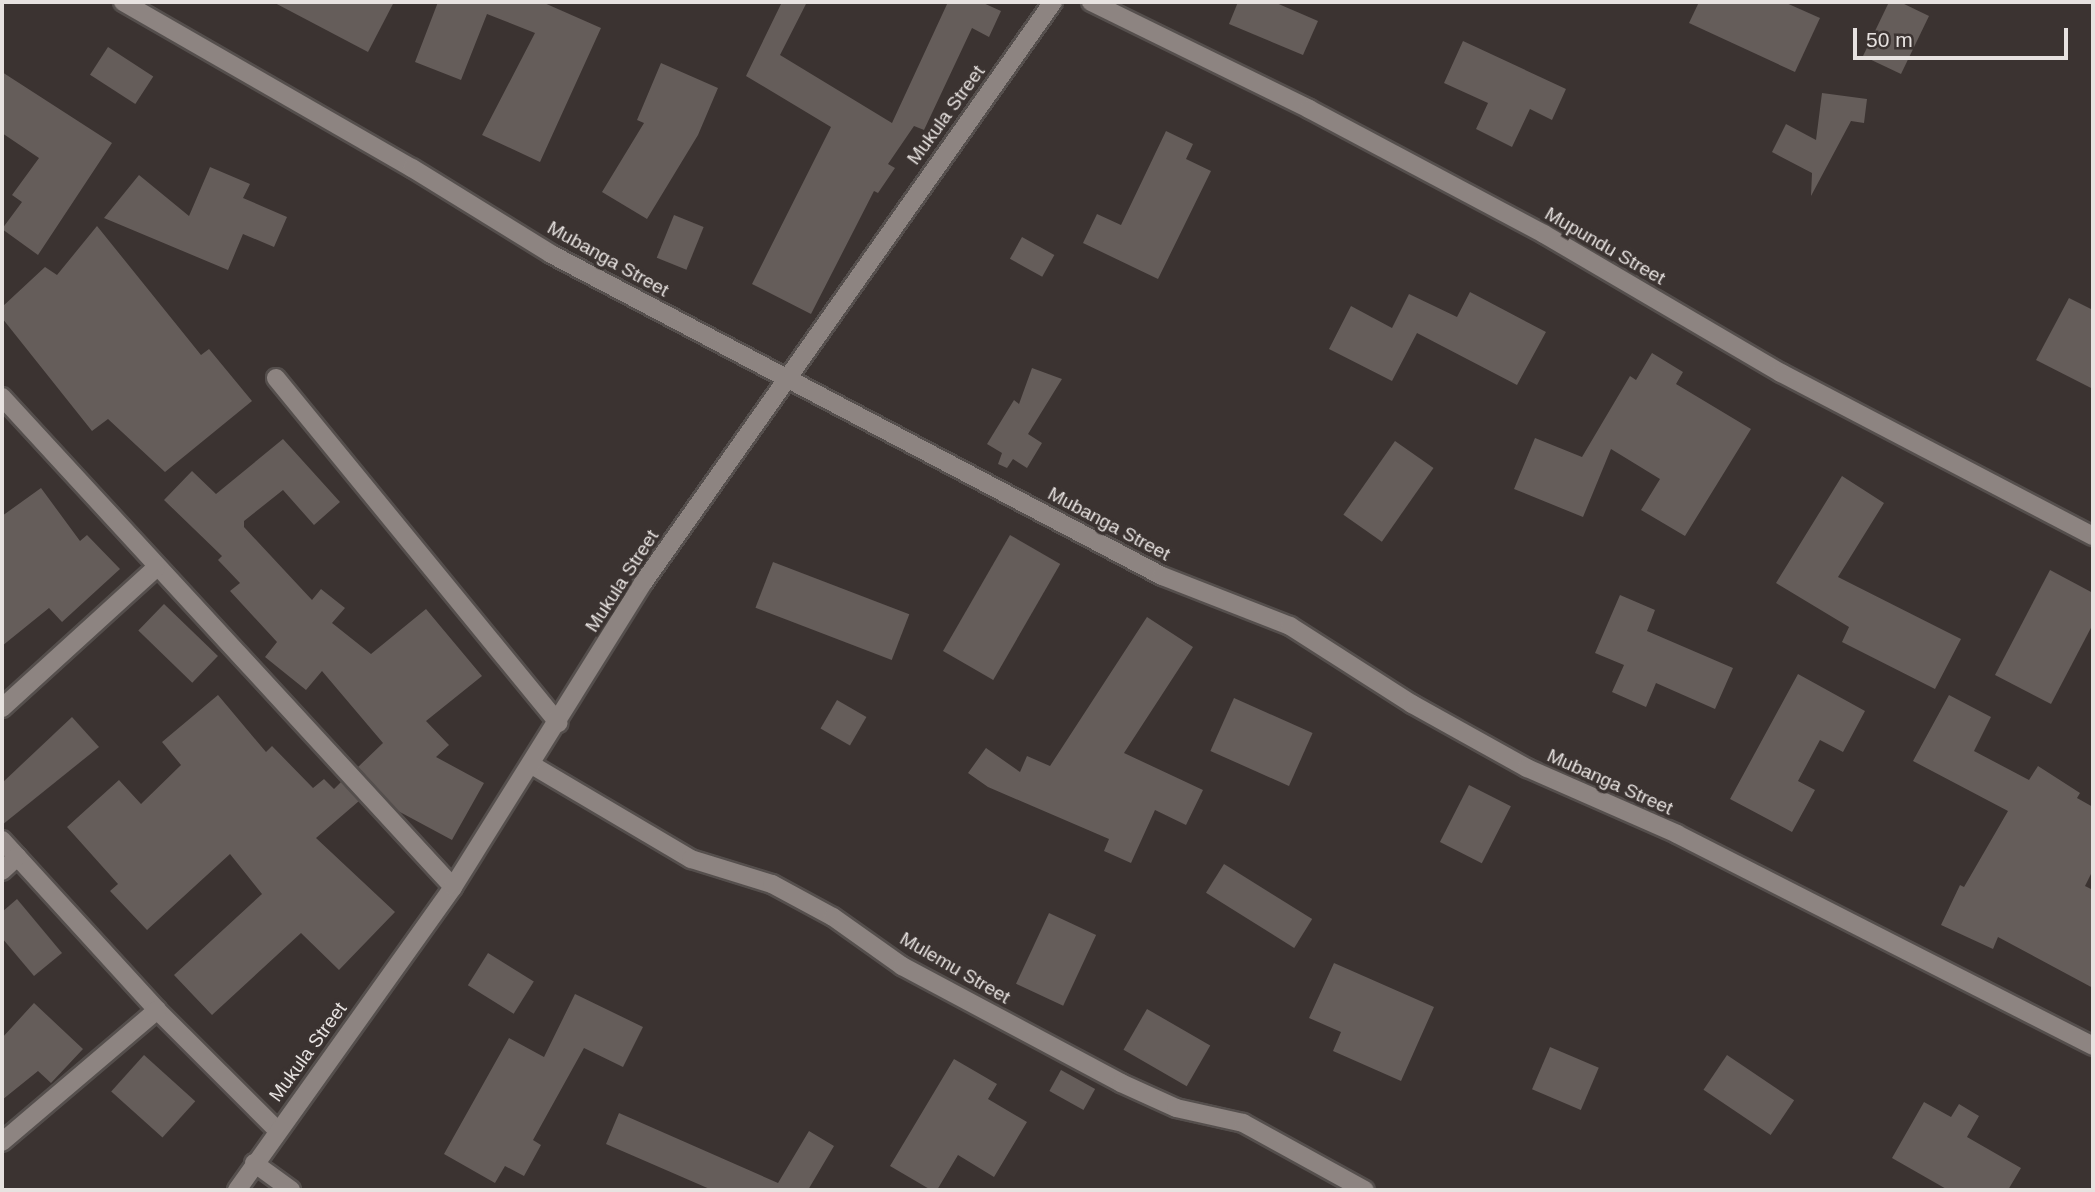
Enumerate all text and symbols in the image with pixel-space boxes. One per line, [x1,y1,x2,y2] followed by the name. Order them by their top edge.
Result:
[1857,14,2072,58] scale bar
[1866,28,1913,51] text: 50 m
[902,61,990,169] street label: Mukula Street
[1541,202,1669,290] street label: Mupundu Street
[543,216,673,302] street label: Mubanga Street
[1044,482,1174,566] street label: Mubanga Street
[581,526,663,636] street label: Mukula Street
[1544,744,1676,820] street label: Mubanga Street
[896,927,1014,1009] street label: Mulemu Street
[264,998,352,1106] street label: Mukula Street

